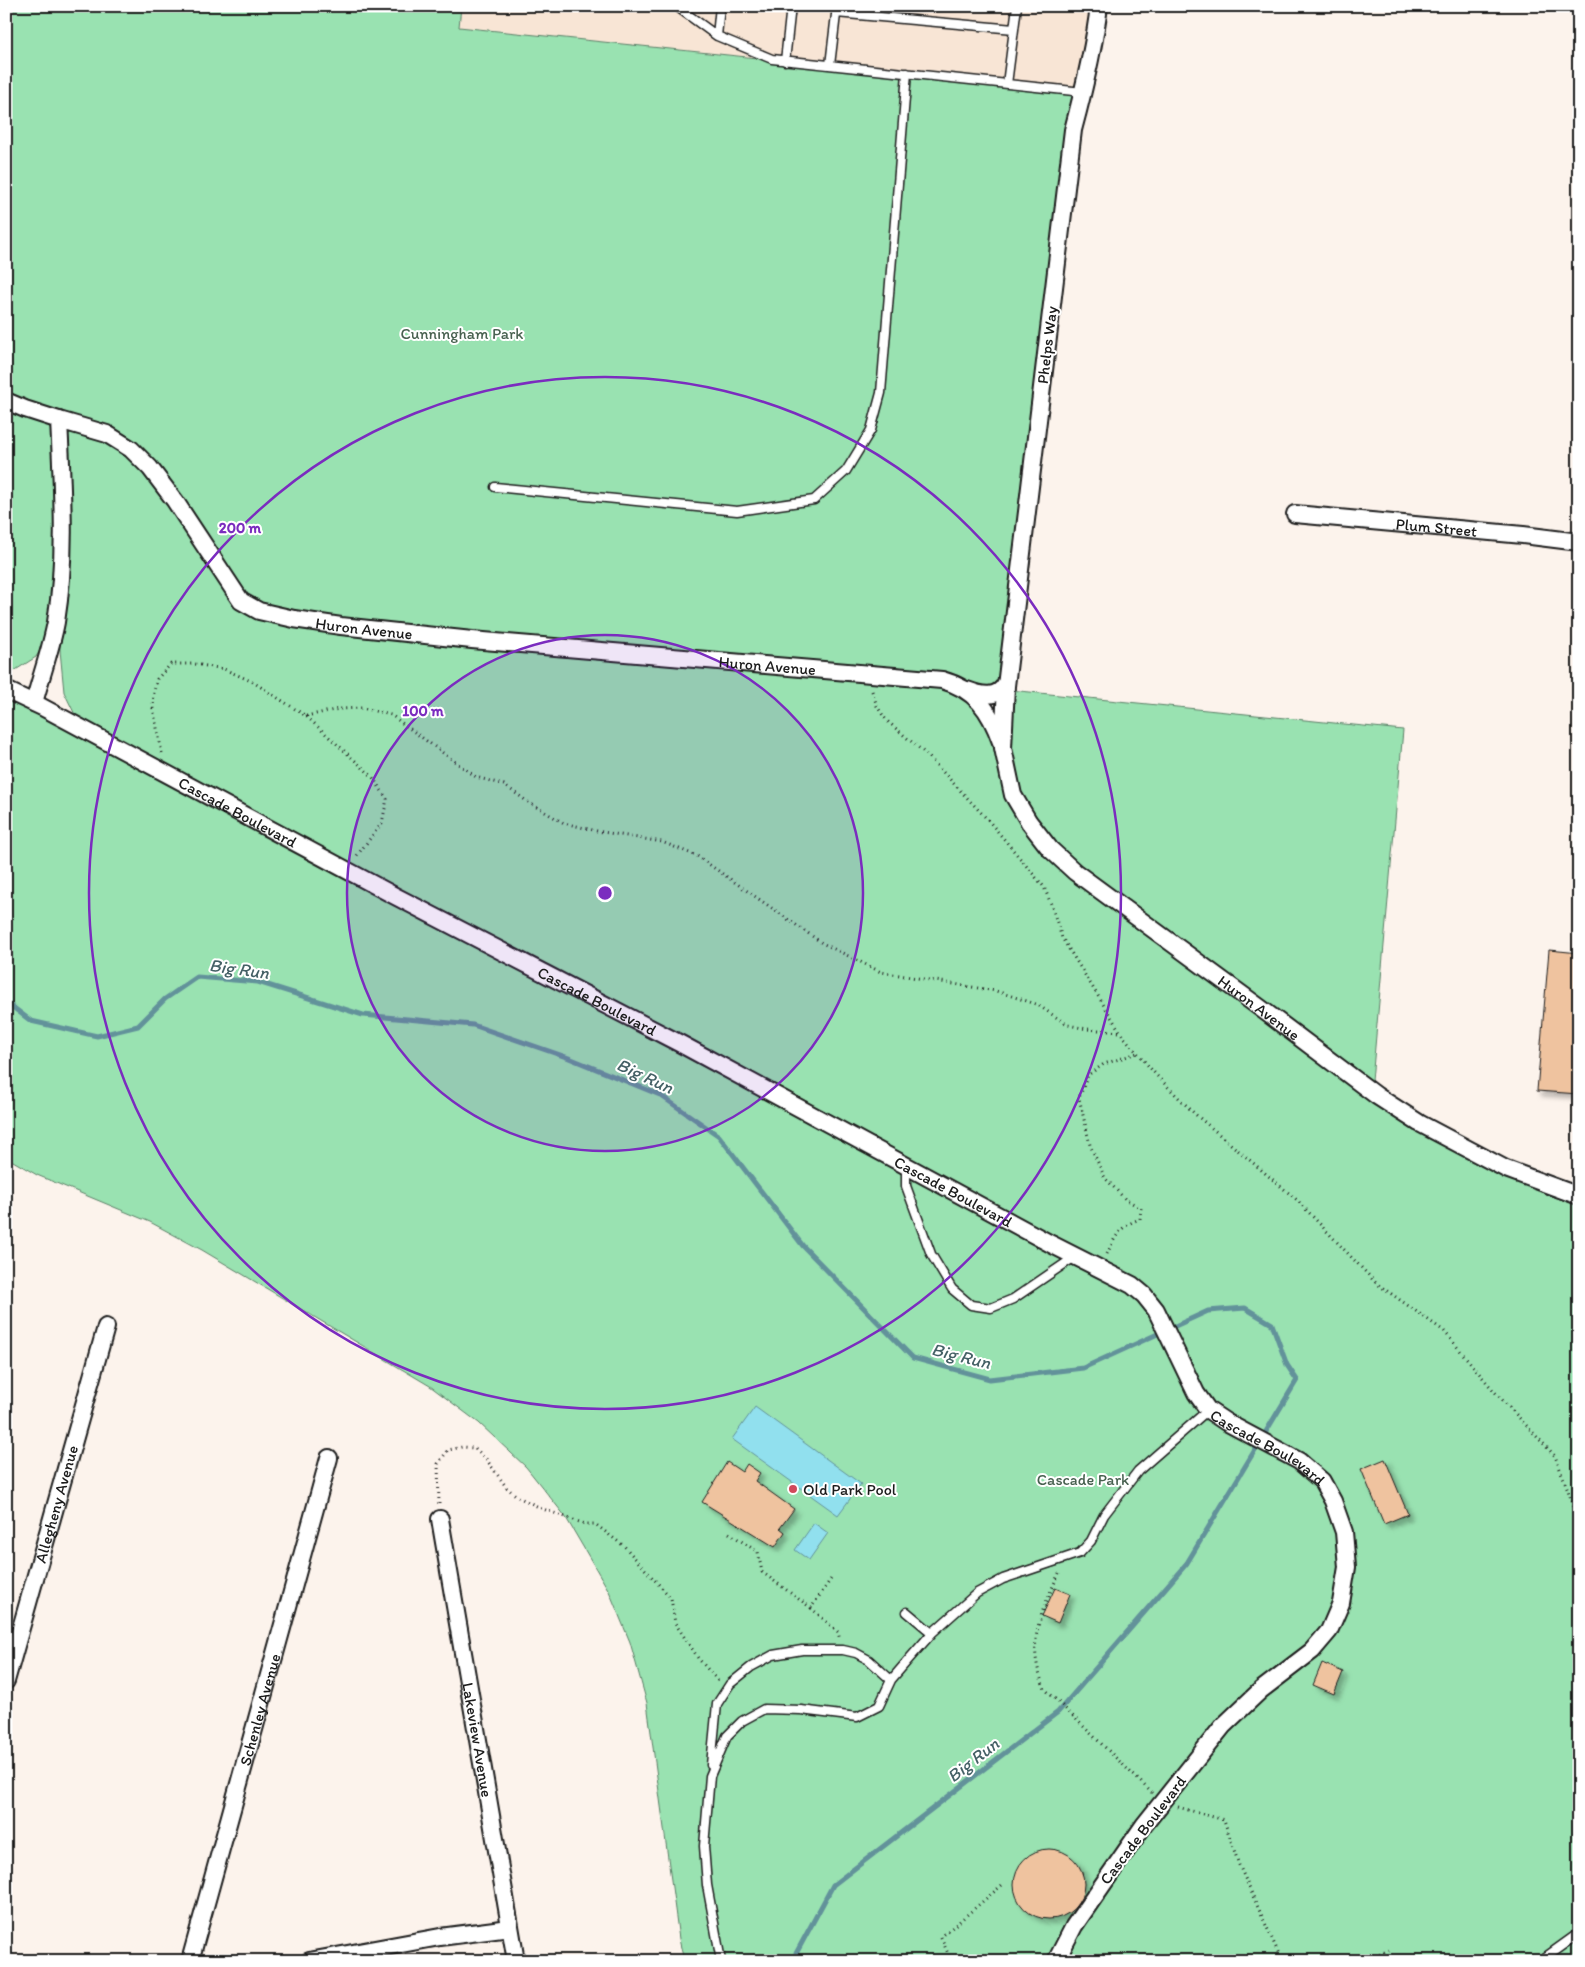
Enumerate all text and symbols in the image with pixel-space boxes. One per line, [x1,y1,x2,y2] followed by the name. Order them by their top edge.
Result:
[1033,305,1061,385] street label: Phelps Way
[401,324,523,343] park label: Cunningham Park
[1395,514,1478,540] street label: Plum Street
[219,519,262,537] text: 200 m
[314,613,414,643] street label: Huron Avenue
[718,652,817,679] street label: Huron Avenue
[402,702,444,720] text: 100 m
[175,772,300,851] street label: Cascade Boulevard
[596,884,614,902] centre of rings
[208,954,271,984] water label: Big Run
[535,962,660,1039] street label: Cascade Boulevard
[1214,971,1304,1044] street label: Huron Avenue
[613,1053,677,1099] water label: Big Run
[891,1152,1016,1231] street label: Cascade Boulevard
[929,1338,993,1374] water label: Big Run
[1207,1405,1329,1489] street label: Cascade Boulevard
[30,1443,82,1565] street label: Allegheny Avenue
[1037,1470,1129,1489] park label: Cascade Park
[803,1480,897,1499] place label: Old Park Pool
[787,1483,799,1495] marker: Old Park Pool
[235,1651,284,1768] street label: Schenley Avenue
[459,1681,497,1799] street label: Lakeview Avenue
[943,1733,1004,1787] water label: Big Run
[1096,1772,1190,1888] street label: Cascade Boulevard

